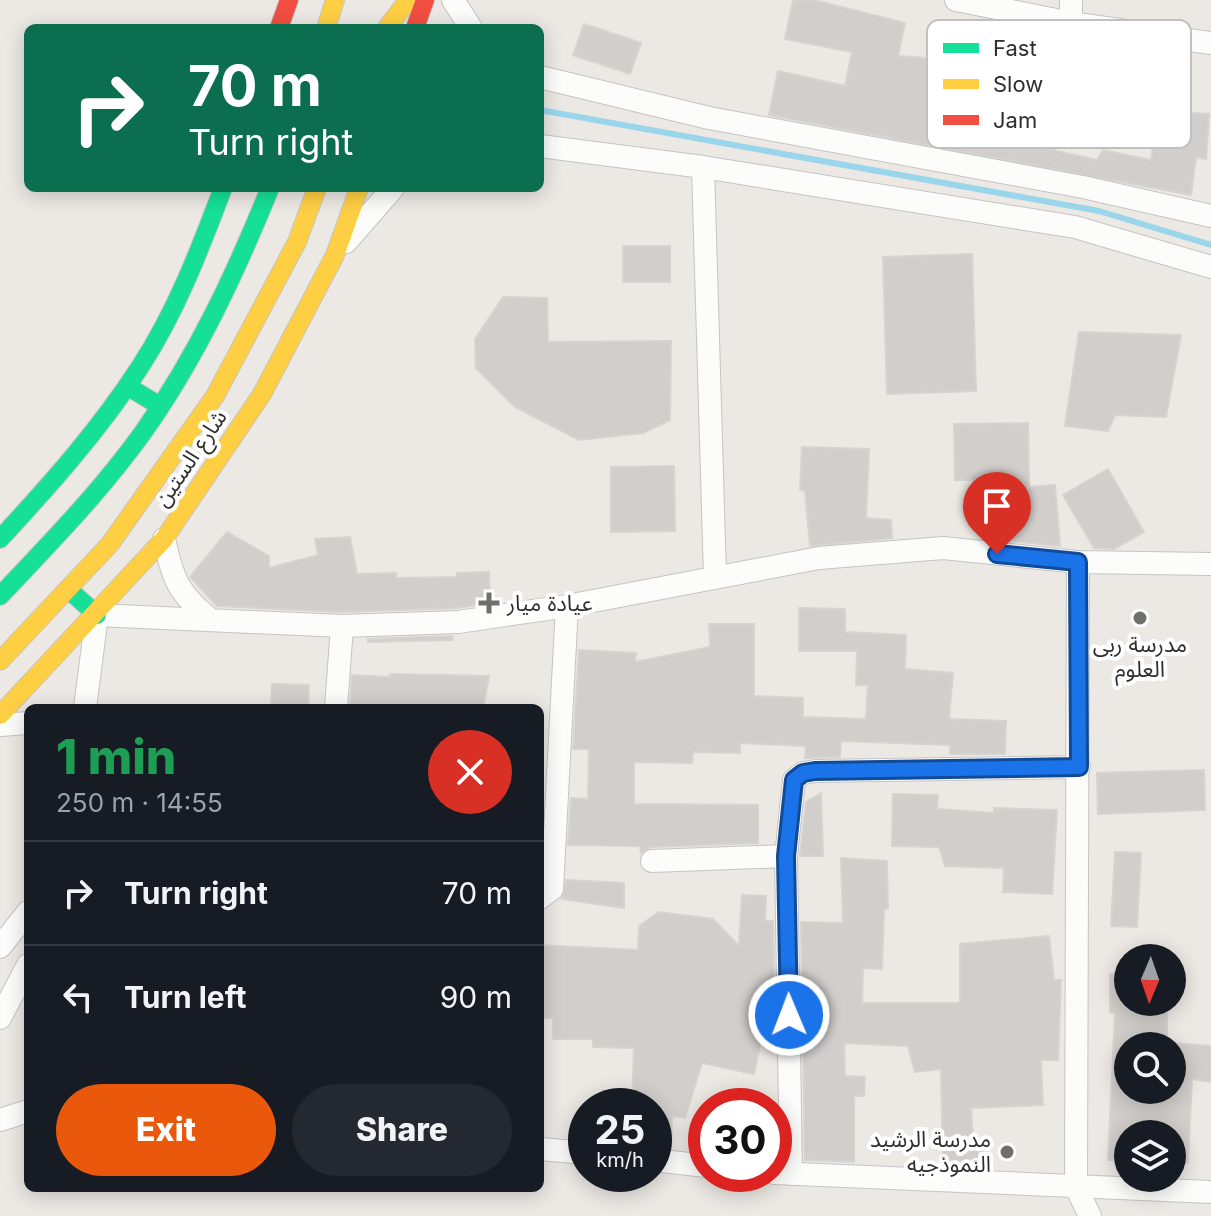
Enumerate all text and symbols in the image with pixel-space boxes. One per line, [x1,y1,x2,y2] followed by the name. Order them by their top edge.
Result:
[927,20,1191,148] legend
[993,35,1037,61] text: Fast
[188,52,322,120] text: 70 m
[56,56,160,160] icon: right
[993,71,1043,97] text: Slow
[993,107,1037,133] text: Jam
[188,120,353,164] text: Turn right
[148,405,235,514] street label: شارع الستين
[963,472,1031,554] pin
[975,484,1019,528] icon: arrive
[506,590,593,617] place label: عيادة ميار
[478,592,500,614] marker: عيادة ميار
[1131,609,1149,627] marker: مدرسة ربى العلوم
[1093,631,1187,686] place label: مدرسة ربى العلوم
[56,727,176,786] text: 1 min
[428,730,512,814] button: close
[56,787,223,818] text: 250 m · 14:55
[56,871,100,915] icon: right
[124,875,268,911] text: Turn right
[442,875,512,911] text: 70 m
[1114,944,1186,1016] north arrow
[1114,944,1186,1192] map controls
[747,973,831,1057] position arrow
[56,975,100,1019] icon: left
[124,979,246,1015] text: Turn left
[440,979,512,1015] text: 90 m
[1114,1032,1186,1104] button: search
[56,1084,276,1176] button: Exit
[292,1084,512,1176] button: Share
[688,1088,792,1192] speed limit sign: 30
[595,1105,645,1154] text: 25
[1114,1120,1186,1192] button: layers
[870,1126,991,1177] place label: مدرسة الرشيد النموذجيه
[998,1143,1016,1161] marker: مدرسة الرشيد النموذجيه
[596,1148,644,1172] text: km/h

